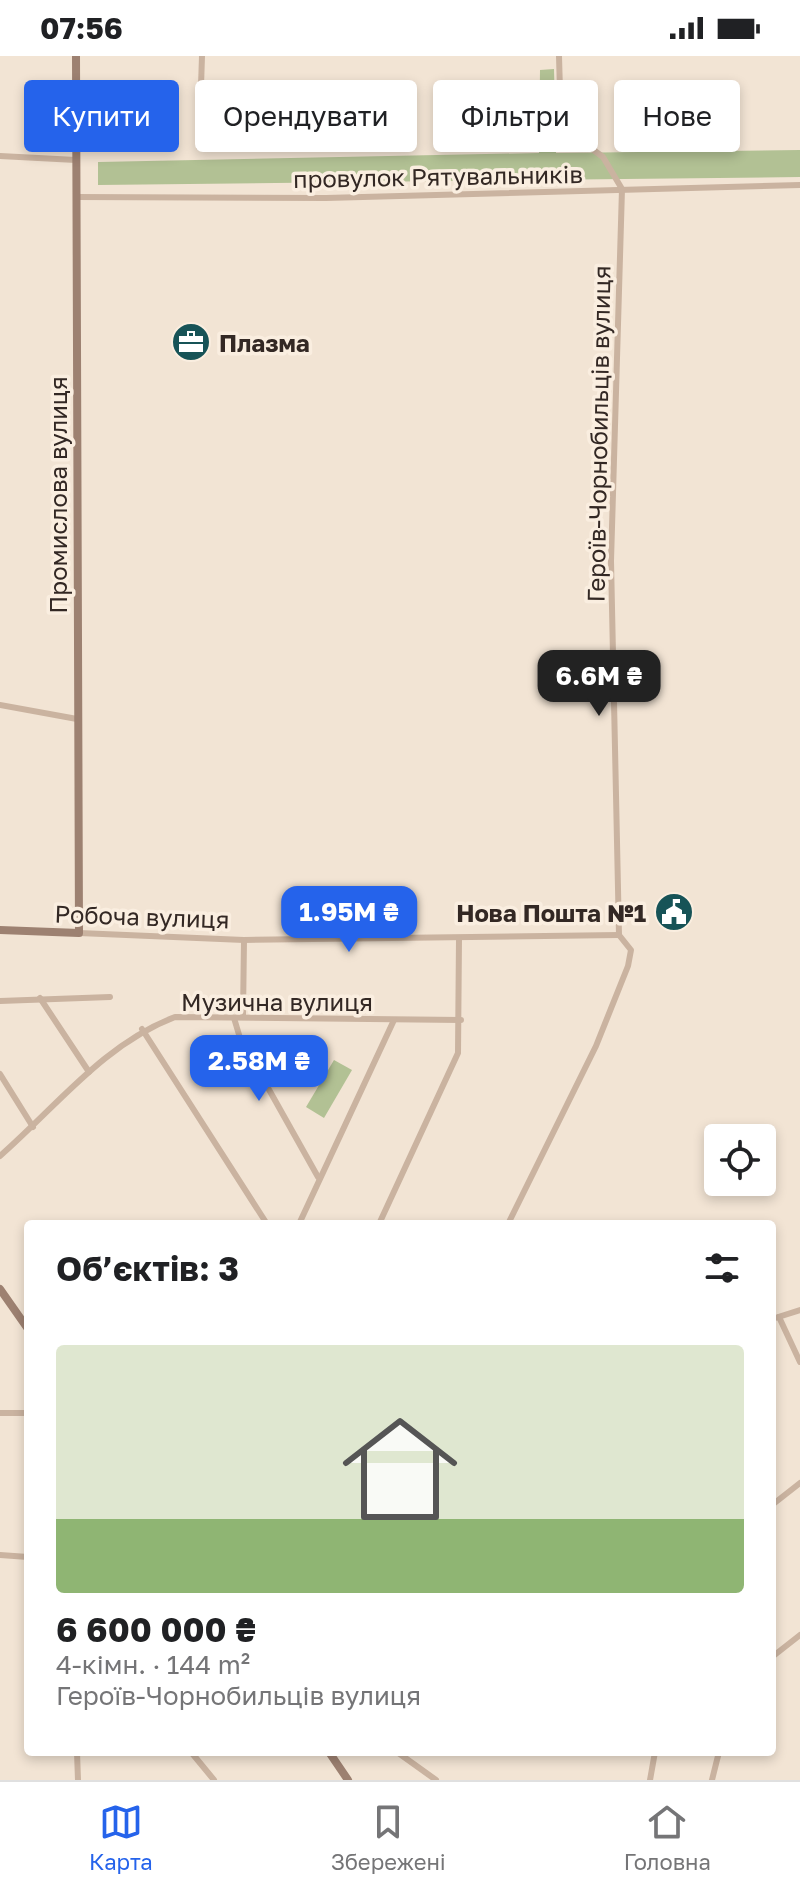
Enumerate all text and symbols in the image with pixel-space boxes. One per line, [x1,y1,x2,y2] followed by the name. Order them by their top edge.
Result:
[40,10,123,46] text: 07:56
[24,80,179,152] chip: Купити
[195,80,417,152] chip: Орендувати
[433,80,598,152] chip: Фільтри
[614,80,740,152] chip: Нове
[293,159,583,193] street label: провулок Рятувальників
[581,265,615,603] street label: Героїв-Чорнобильців вулиця
[170,321,212,363] office icon: Плазма
[219,328,310,357] place label: Плазма
[43,376,72,614] street label: Промислова вулиця
[534,650,664,718] pin: 6.6M ₴
[556,660,642,691] text: 6.6M ₴
[275,886,423,954] pin: 1.95M ₴
[653,891,695,933] public building icon: Нова Пошта №1
[299,896,399,927] text: 1.95M ₴
[54,898,230,934] street label: Робоча вулиця
[456,898,646,927] place label: Нова Пошта №1
[181,987,373,1016] street label: Музична вулиця
[185,1035,333,1103] pin: 2.58M ₴
[208,1045,310,1076] text: 2.58M ₴
[704,1124,776,1196] map controls
[704,1124,776,1196] button: locate
[700,1246,744,1290] icon: filters
[56,1248,239,1288] text: Об’єктів: 3
[328,1397,472,1541] icon: home
[56,1609,256,1649] text: 6 600 000 ₴
[56,1649,250,1680] text: 4-кімн. · 144 m²
[56,1680,421,1711] text: Героїв-Чорнобильців вулиця
[89,1800,153,1875] tab: Карта
[331,1800,446,1875] tab: Збережені
[624,1800,711,1875] tab: Головна

